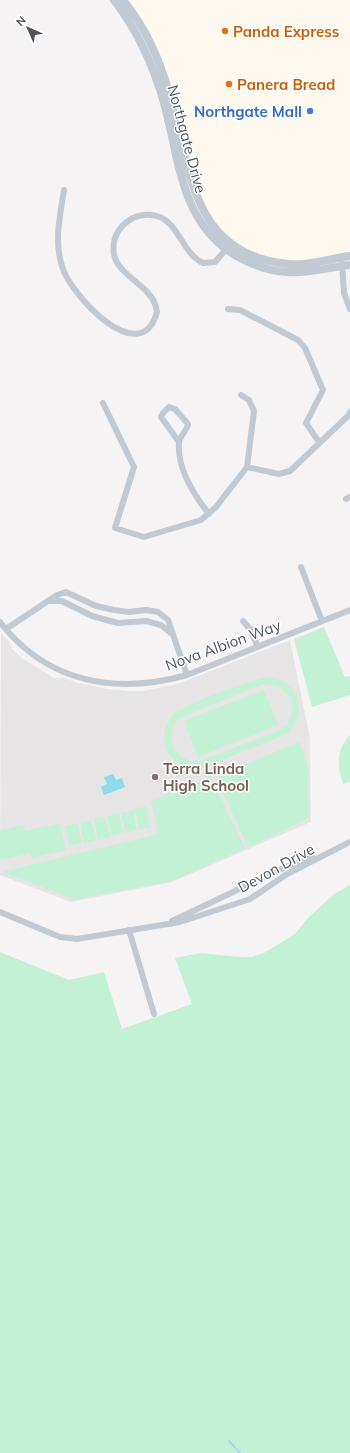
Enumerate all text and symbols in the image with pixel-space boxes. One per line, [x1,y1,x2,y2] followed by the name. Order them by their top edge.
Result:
[8,8,48,48] north arrow
[13,13,29,29] text: N
[233,22,339,41] place label: Panda Express
[220,26,230,36] marker: Panda Express
[237,75,335,94] place label: Panera Bread
[224,79,234,89] marker: Panera Bread
[163,83,211,195] street label: Northgate Drive
[194,102,302,121] place label: Northgate Mall
[305,106,315,116] marker: Northgate Mall
[163,615,283,675] street label: Nova Albion Way
[163,759,249,795] place label: Terra Linda High School
[150,772,160,782] marker: Terra Linda High School
[234,839,318,897] street label: Devon Drive

